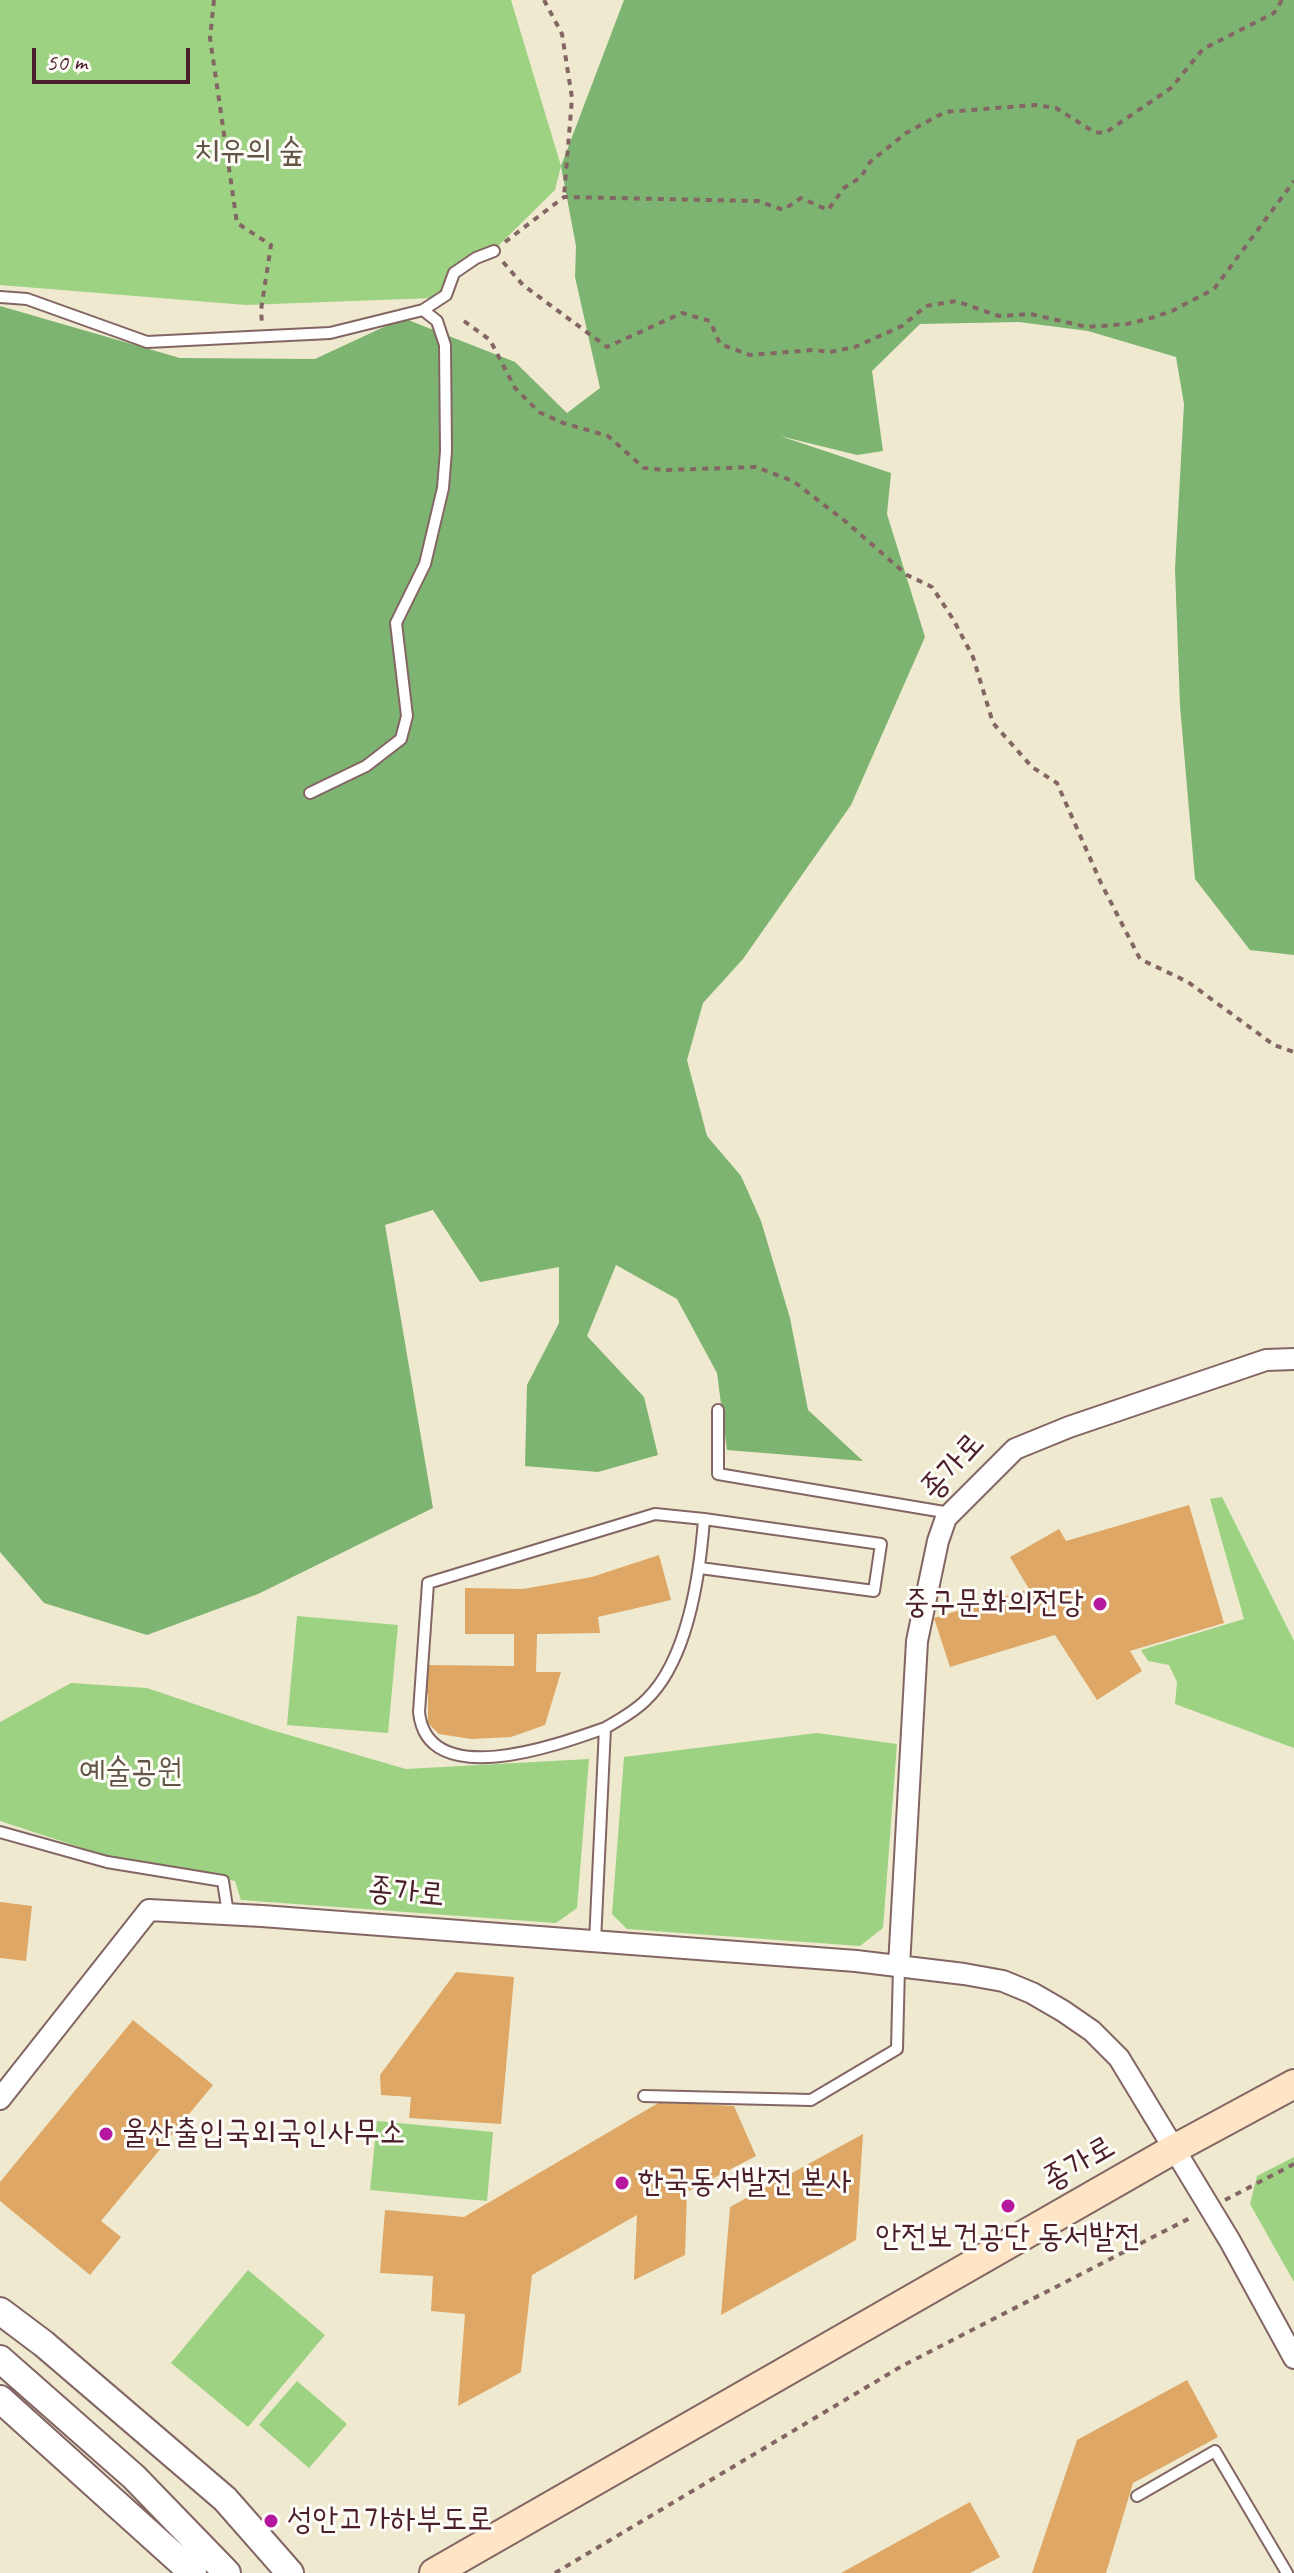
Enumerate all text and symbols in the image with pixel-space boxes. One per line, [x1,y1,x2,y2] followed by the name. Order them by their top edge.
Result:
[36,32,194,82] scale bar
[46,47,87,77] text: 50 m
[194,133,304,171] park label: 치유의 숲
[913,1425,993,1509] street label: 종가로
[904,1585,1084,1623] place label: 중구문화의전당
[1091,1595,1109,1613] marker: 중구문화의전당
[80,1754,182,1792] park label: 예술공원
[366,1871,446,1915] street label: 종가로
[122,2115,405,2153] place label: 울산출입국외국인사무소
[97,2125,115,2143] marker: 울산출입국외국인사무소
[1036,2128,1122,2200] street label: 종가로
[638,2164,852,2202] place label: 한국동서발전 본사
[613,2174,631,2192] marker: 한국동서발전 본사
[999,2197,1017,2215] marker: 안전보건공단 동서발전
[875,2219,1141,2257] place label: 안전보건공단 동서발전
[287,2502,493,2540] place label: 성안고가하부도로
[262,2512,280,2530] marker: 성안고가하부도로

